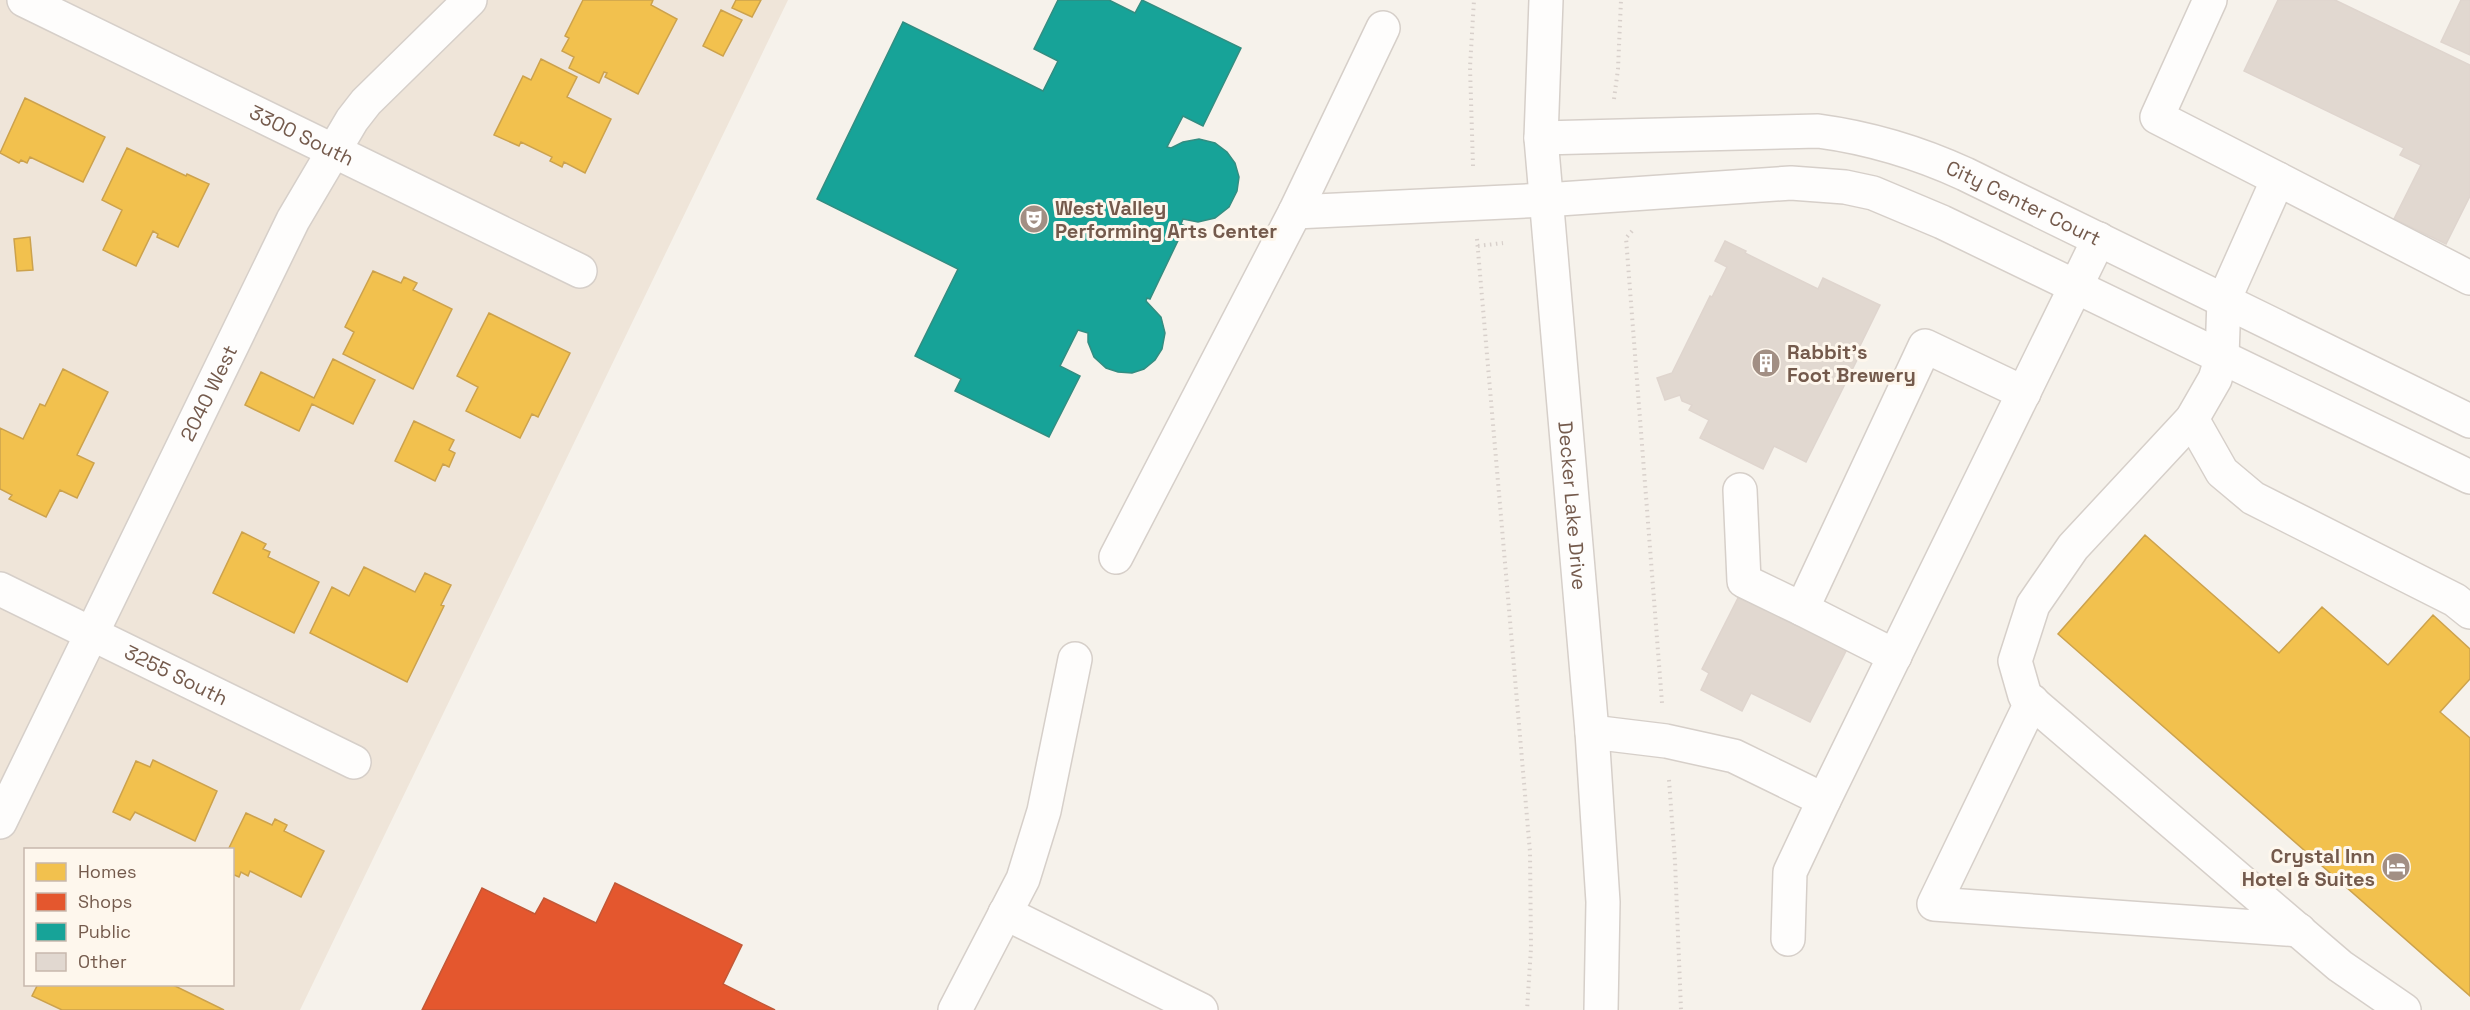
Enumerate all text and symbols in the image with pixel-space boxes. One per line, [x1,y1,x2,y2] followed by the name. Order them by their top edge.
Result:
[245,99,358,172] street label: 3300 South
[1942,154,2105,251] street label: City Center Court
[1055,195,1277,244] place label: West Valley Performing Arts Center
[1018,203,1050,235] theatre icon: West Valley Performing Arts Center
[1787,339,1916,388] place label: Rabbit's Foot Brewery
[174,341,243,445] street label: 2040 West
[1750,347,1782,379] building icon: Rabbit's Foot Brewery
[1552,420,1593,591] street label: Decker Lake Drive
[120,639,232,711] street label: 3255 South
[2242,843,2375,892] place label: Crystal Inn Hotel & Suites
[24,848,234,986] legend
[2380,851,2412,883] hotel icon: Crystal Inn Hotel & Suites
[78,860,137,883] text: Homes
[78,890,132,913] text: Shops
[78,920,131,943] text: Public
[78,950,127,973] text: Other

